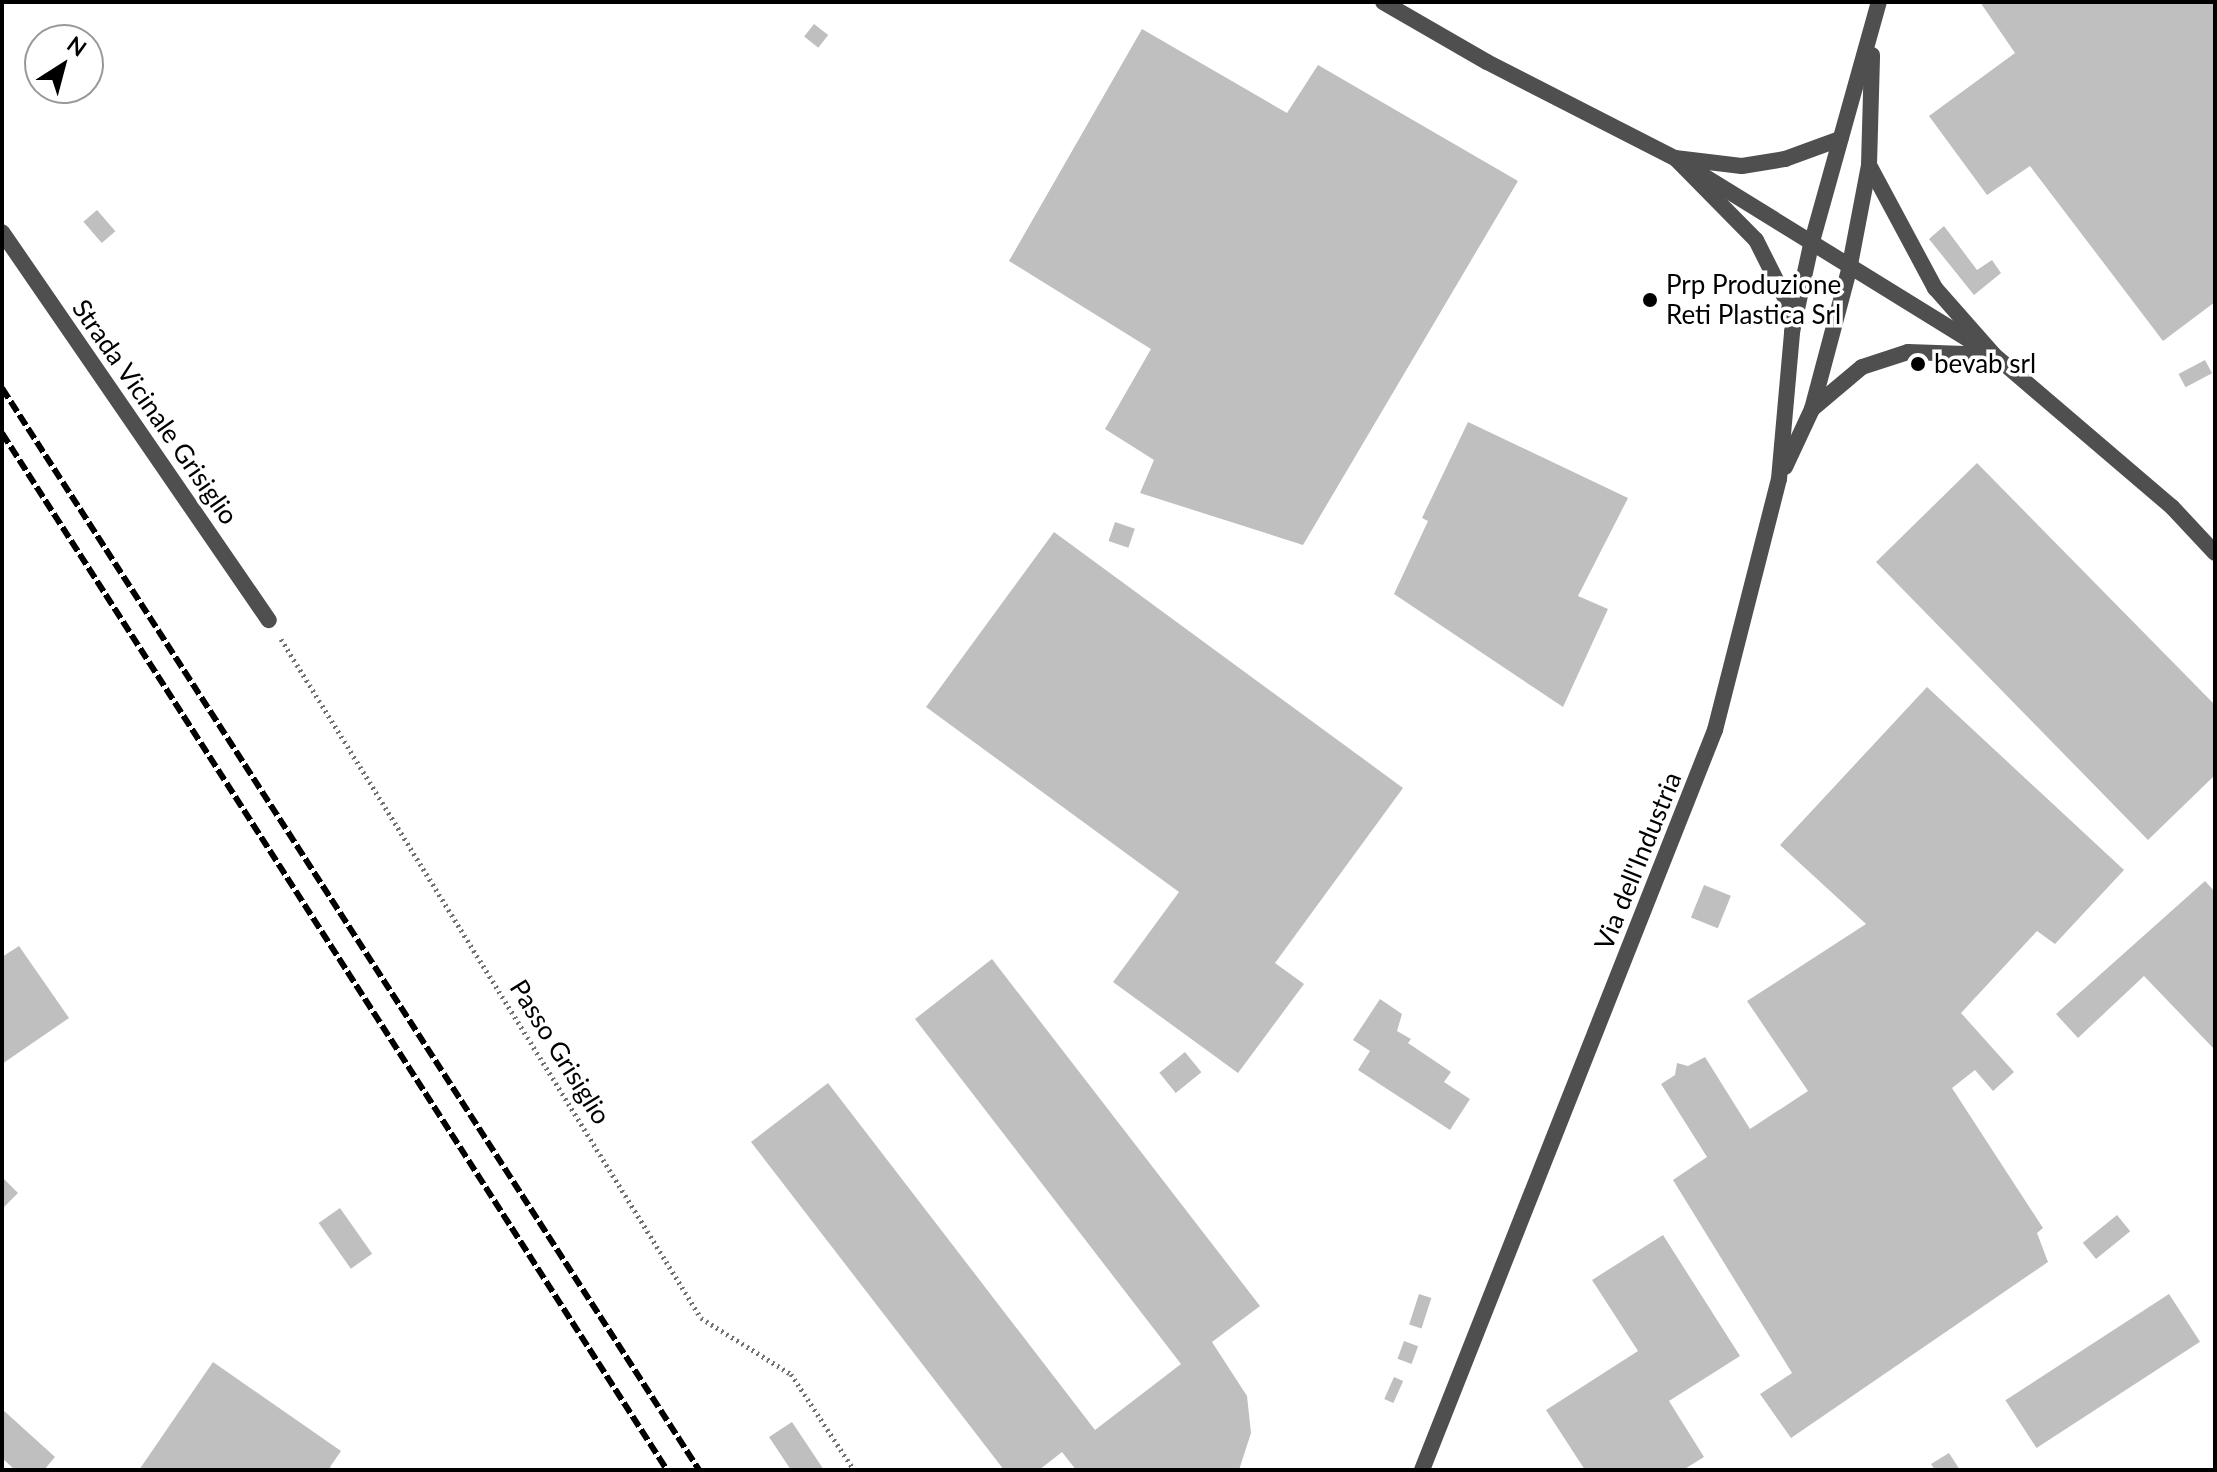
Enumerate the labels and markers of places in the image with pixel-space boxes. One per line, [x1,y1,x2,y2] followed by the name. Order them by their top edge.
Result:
[1666,269,1841,330] place label: Prp Produzione Reti Plastica Srl
[1641,291,1659,309] marker: Prp Produzione Reti Plastica Srl
[1934,348,2036,380] place label: bevab srl
[1909,355,1927,373] marker: bevab srl

